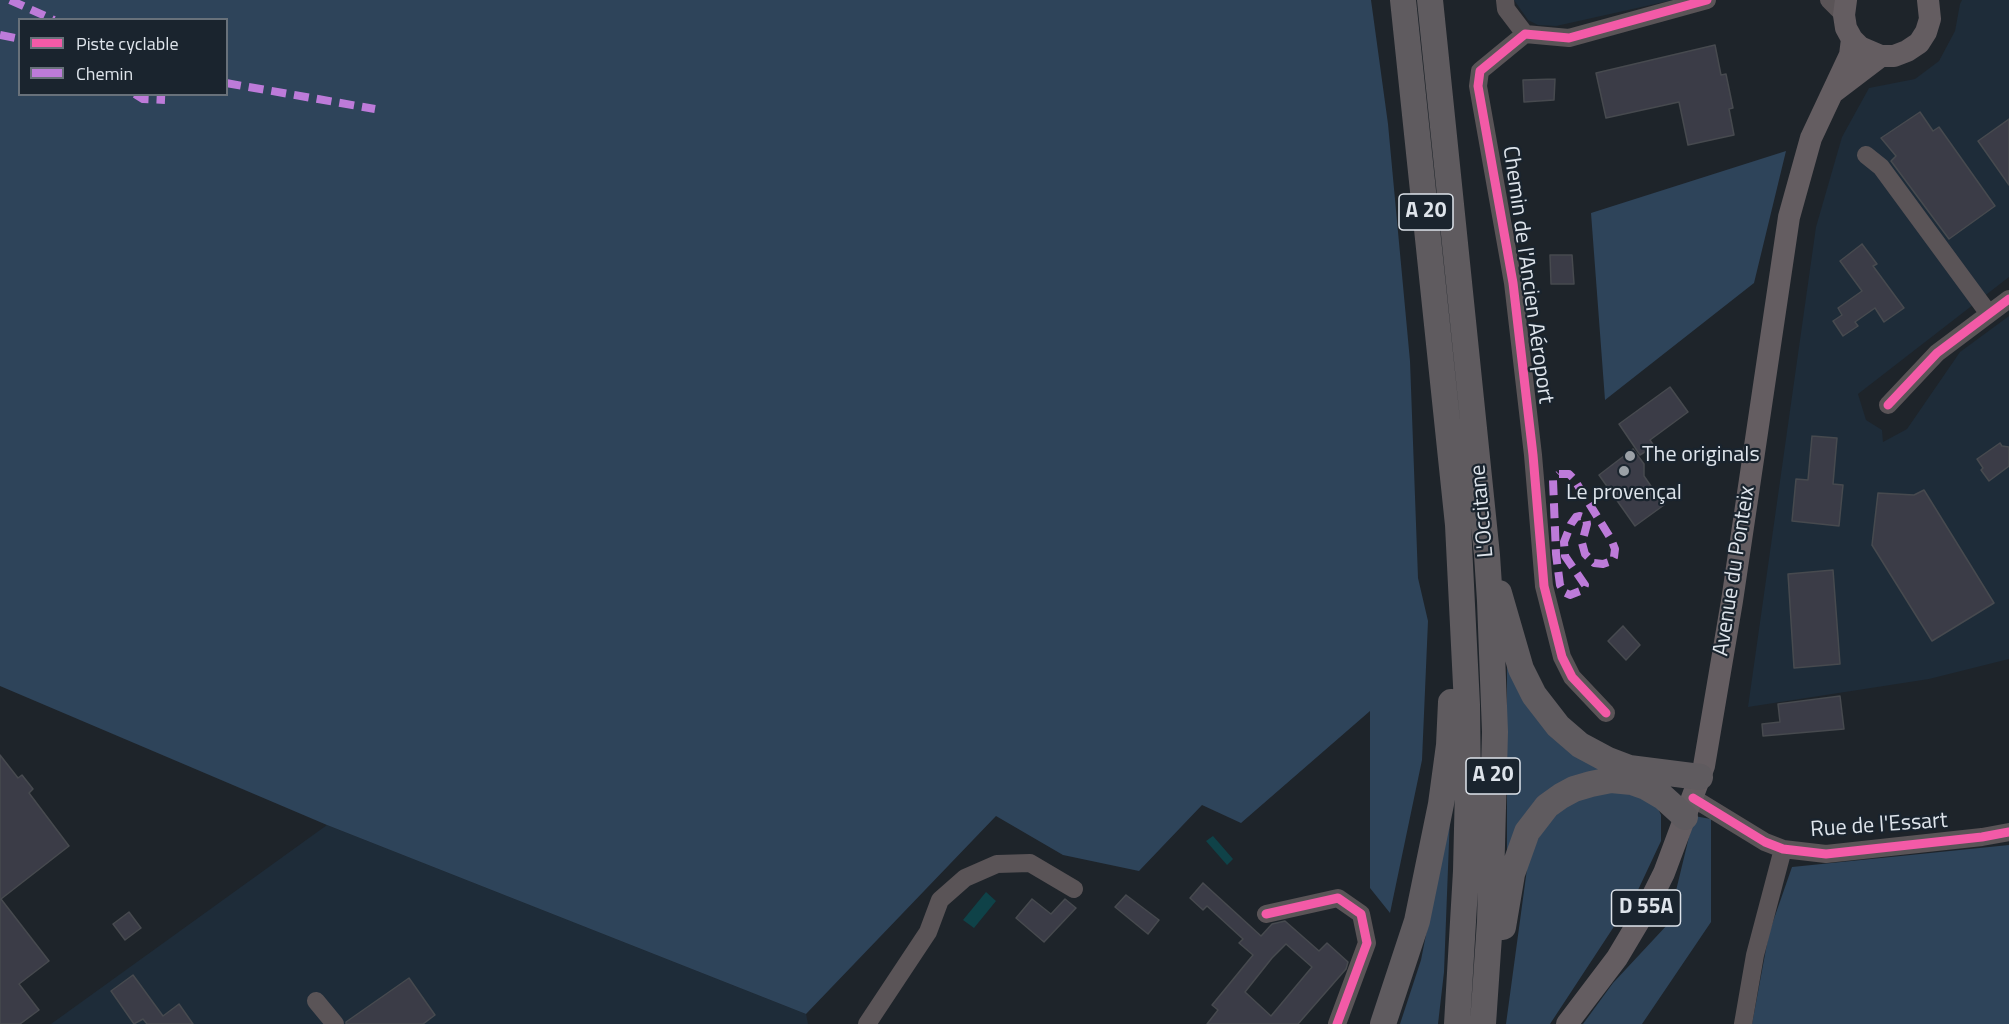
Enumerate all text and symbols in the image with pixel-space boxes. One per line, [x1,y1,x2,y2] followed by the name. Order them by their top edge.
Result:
[18,18,228,96] legend
[76,30,178,57] text: Piste cyclable
[76,60,133,87] text: Chemin
[1496,145,1558,405] street label: Chemin de l'Ancien Aéroport
[1399,194,1453,230] road number: A 20
[1642,443,1760,469] place label: The originals
[1623,449,1637,463] marker: The originals
[1466,463,1500,559] street label: L'Occitane
[1617,464,1631,478] marker: Le provençal
[1566,481,1682,507] place label: Le provençal
[1709,484,1761,658] street label: Avenue du Ponteix
[1466,758,1520,794] road number: A 20
[1810,808,1948,844] street label: Rue de l'Essart
[1612,890,1680,926] road number: D 55A

